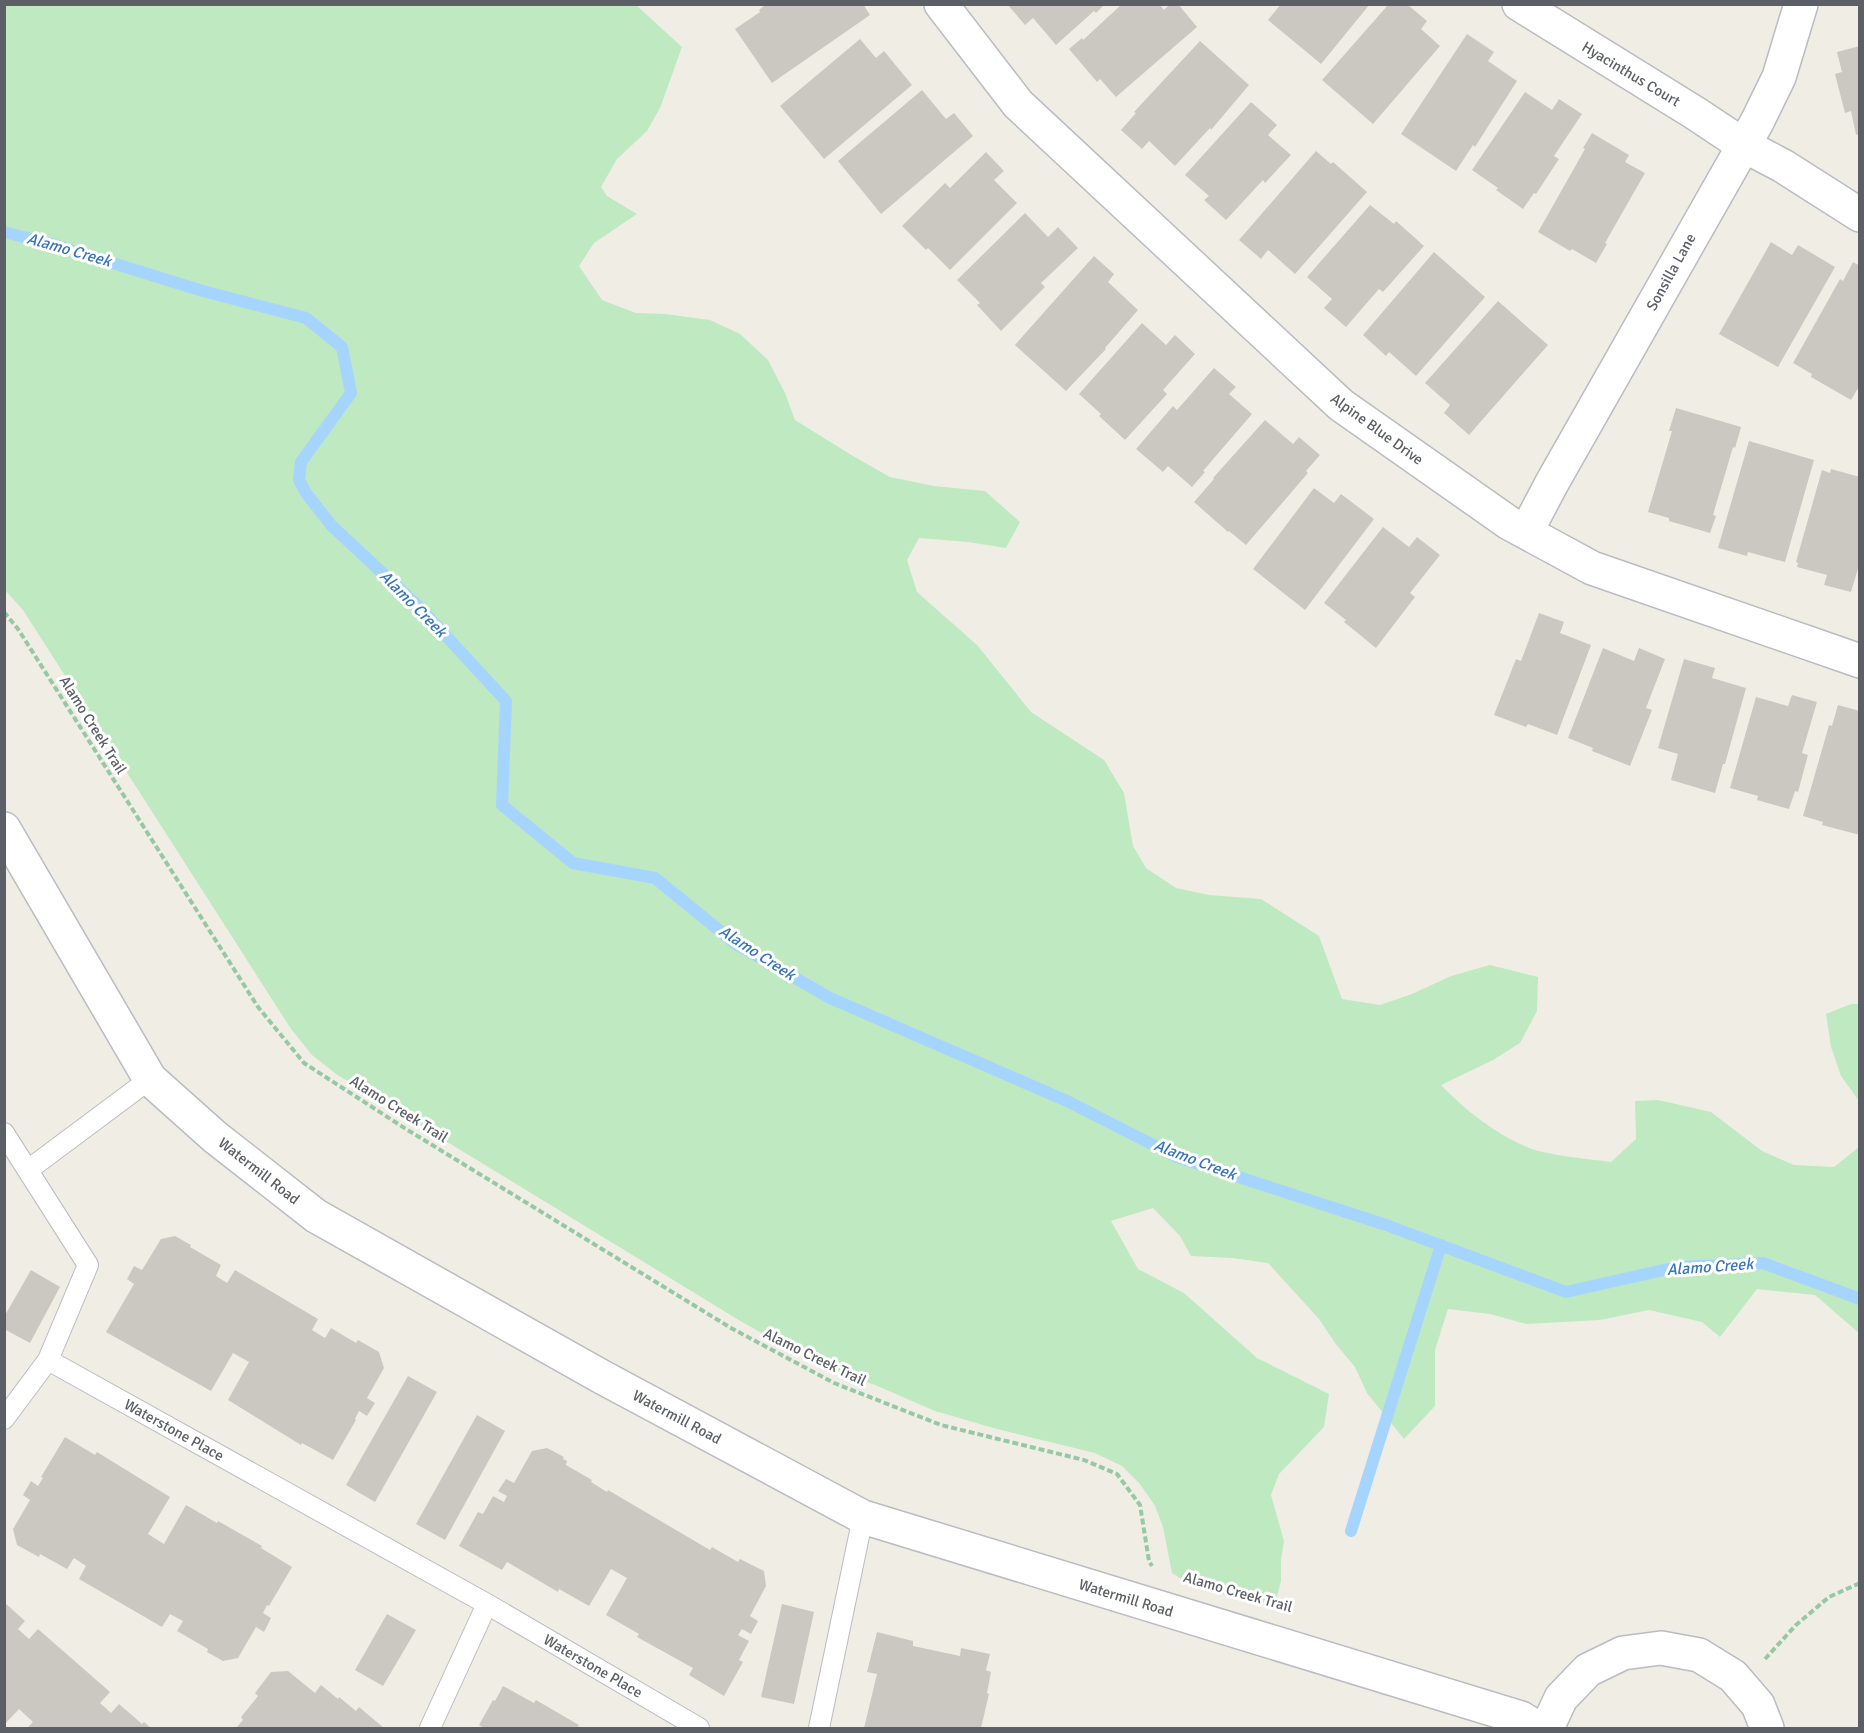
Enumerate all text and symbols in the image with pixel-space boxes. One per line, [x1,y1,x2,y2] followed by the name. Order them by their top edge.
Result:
[1579,38,1683,110] street label: Hyacinthus Court
[25,228,115,272] water label: Alamo Creek
[1642,230,1700,314] street label: Sonsilla Lane
[1327,389,1427,469] street label: Alpine Blue Drive
[375,566,452,643] water label: Alamo Creek
[56,673,130,777] street label: Alamo Creek Trail
[715,921,800,986] water label: Alamo Creek
[347,1072,451,1146] street label: Alamo Creek Trail
[215,1134,303,1208] street label: Watermill Road
[1151,1135,1241,1186] water label: Alamo Creek
[1666,1254,1756,1280] water label: Alamo Creek
[761,1324,869,1390] street label: Alamo Creek Trail
[630,1386,724,1448] street label: Watermill Road
[121,1395,227,1465] street label: Waterstone Place
[1181,1568,1295,1616] street label: Alamo Creek Trail
[1077,1575,1175,1621] street label: Watermill Road
[540,1630,646,1702] street label: Waterstone Place

